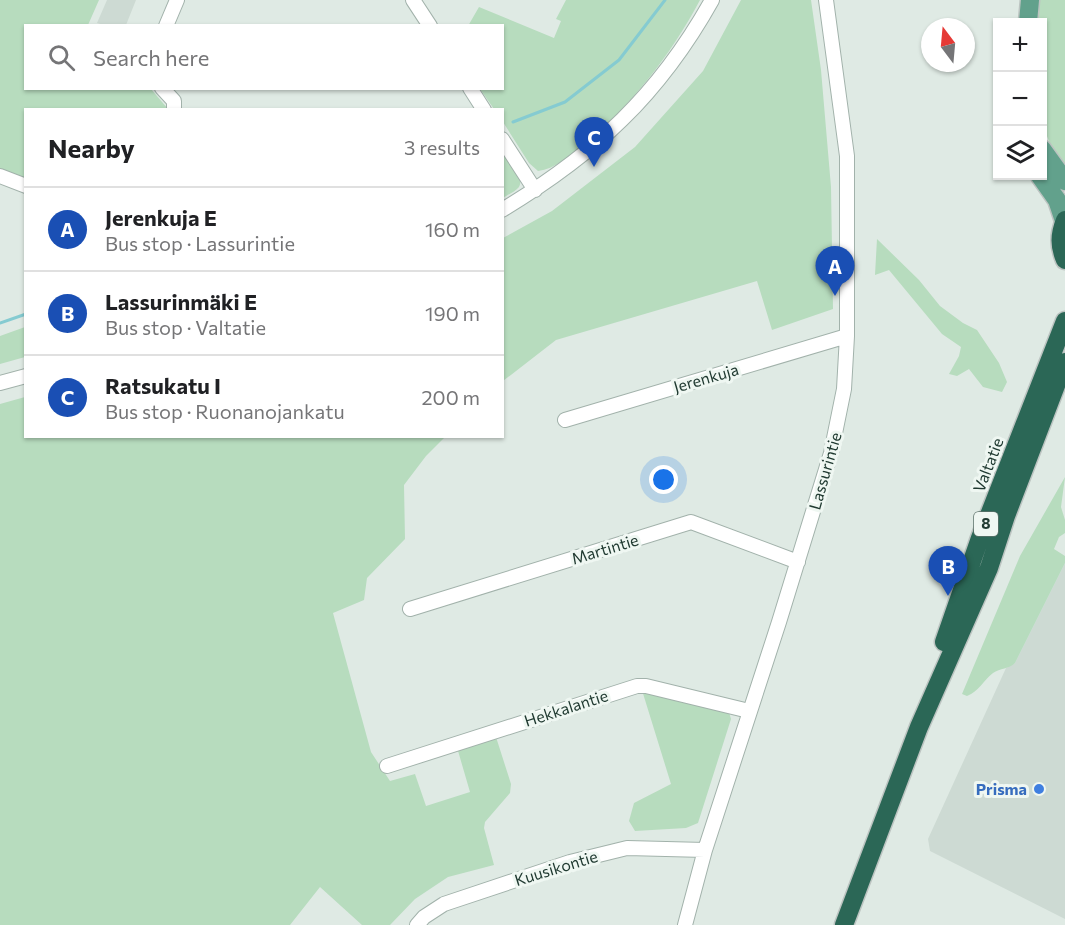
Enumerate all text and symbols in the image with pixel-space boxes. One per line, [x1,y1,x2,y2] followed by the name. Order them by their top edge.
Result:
[921,18,975,72] north arrow
[993,18,1047,180] map controls
[993,18,1047,72] button: +
[24,24,504,90] search box
[45,41,78,74] icon: search
[93,44,209,71] text: Search here
[993,72,1047,126] button: −
[574,118,614,167] pin: C
[993,126,1047,180] button: layers
[48,132,135,163] text: Nearby
[404,135,480,159] text: 3 results
[105,204,217,231] text: Jerenkuja E
[60,217,75,241] text: A
[425,217,480,241] text: 160 m
[105,231,295,255] text: Bus stop · Lassurintie
[816,246,854,296] pin: A
[105,288,257,315] text: Lassurinmäki E
[61,301,74,325] text: B
[425,301,480,325] text: 190 m
[105,315,266,339] text: Bus stop · Valtatie
[671,359,741,396] street label: Jerenkuja
[105,372,221,399] text: Ratsukatu I
[61,385,74,409] text: C
[422,385,480,409] text: 200 m
[105,399,345,423] text: Bus stop · Ruonanojankatu
[804,430,845,512] street label: Lassurintie
[969,435,1007,495] street label: Valtatie
[649,465,678,494] your location
[974,512,998,536] road number: 8
[569,529,641,568] street label: Martintie
[928,546,968,596] pin: B
[522,685,610,730] street label: Hekkalantie
[976,779,1027,798] place label: Prisma
[1032,782,1046,796] marker: Prisma
[512,846,600,889] street label: Kuusikontie

